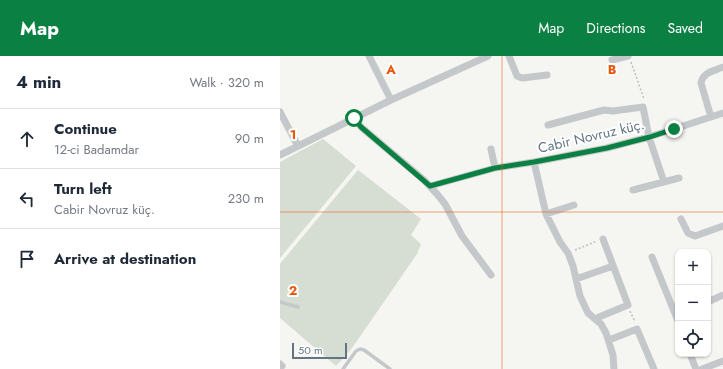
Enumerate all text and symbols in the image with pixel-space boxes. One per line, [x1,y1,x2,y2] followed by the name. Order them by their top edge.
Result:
[20,15,59,42] text: Map
[538,18,564,38] text: Map
[586,18,646,38] text: Directions
[668,18,703,38] text: Saved
[385,60,396,79] text: A
[608,60,617,79] text: B
[16,70,61,94] text: 4 min
[189,73,264,92] text: Walk · 320 m
[345,109,363,127] route start
[536,114,646,158] street label: Cabir Novruz küç.
[54,118,117,140] text: Continue
[665,120,683,138] route end
[290,125,296,144] text: 1
[16,128,38,150] icon: ahead
[235,129,264,148] text: 90 m
[54,140,139,159] text: 12-ci Badamdar
[54,178,112,200] text: Turn left
[16,188,38,210] icon: left
[228,189,264,208] text: 230 m
[54,200,155,219] text: Cabir Novruz küç.
[16,248,38,270] icon: arrive
[54,248,196,270] text: Arrive at destination
[675,249,711,357] map controls
[675,249,711,285] button: +
[289,281,297,300] text: 2
[675,285,711,321] button: −
[675,321,711,357] button: locate
[292,341,347,360] scale bar
[298,342,323,358] text: 50 m

